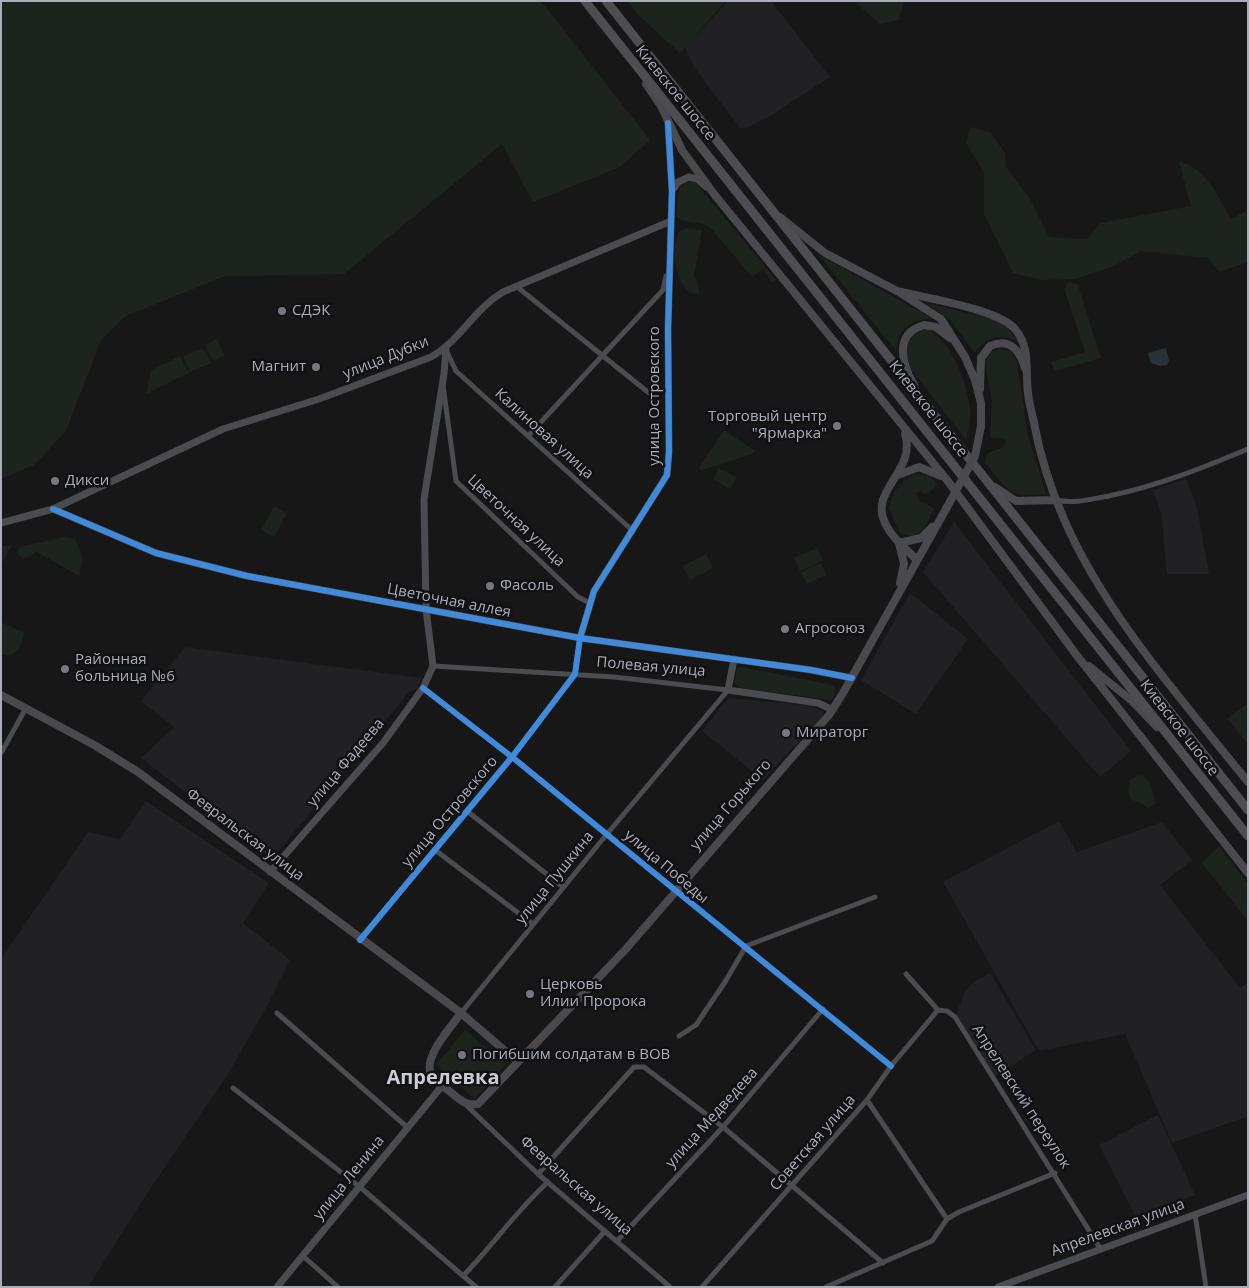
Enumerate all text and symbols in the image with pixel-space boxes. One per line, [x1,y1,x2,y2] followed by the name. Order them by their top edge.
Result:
[631,42,719,144] street label: Киевское шоссе
[292,302,330,320] place label: СДЭК
[276,305,288,317] marker: СДЭК
[646,326,664,466] street label: улица Островского
[340,333,432,383] street label: улица Дубки
[885,357,971,461] street label: Киевское шоссе
[252,358,306,376] place label: Магнит
[310,361,322,373] marker: Магнит
[491,385,597,483] street label: Калиновая улица
[708,408,827,443] place label: Торговый центр "Ярмарка"
[831,420,843,432] marker: Торговый центр "Ярмарка"
[464,471,568,571] street label: Цветочная улица
[65,472,109,490] place label: Дикси
[49,475,61,487] marker: Дикси
[500,577,554,595] place label: Фасоль
[386,580,512,622] street label: Цветочная аллея
[484,580,496,592] marker: Фасоль
[795,620,865,638] place label: Агросоюз
[779,623,791,635] marker: Агросоюз
[75,651,175,686] place label: Районная больница №6
[596,653,706,681] street label: Полевая улица
[59,663,71,675] marker: Районная больница №6
[1136,676,1222,780] street label: Киевское шоссе
[304,715,388,811] street label: улица Фадеева
[796,724,868,742] place label: Мираторг
[780,727,792,739] marker: Мираторг
[398,753,502,871] street label: улица Островского
[687,756,775,854] street label: улица Горького
[183,785,307,885] street label: Февральская улица
[620,826,712,908] street label: улица Победы
[512,828,598,928] street label: улица Пушкина
[540,976,646,1011] place label: Церковь Илии Пророка
[524,988,536,1000] marker: Церковь Илии Пророка
[968,1022,1074,1172] street label: Апрелевский переулок
[472,1046,670,1064] place label: Погибшим солдатам в ВОВ
[456,1049,468,1061] marker: Погибшим солдатам в ВОВ
[662,1064,762,1172] street label: улица Медведева
[386,1066,500,1090] district label: Апрелевка
[766,1091,860,1195] street label: Советская улица
[310,1132,388,1224] street label: улица Ленина
[516,1132,636,1240] street label: Февральская улица
[1049,1195,1187,1261] street label: Апрелевская улица

